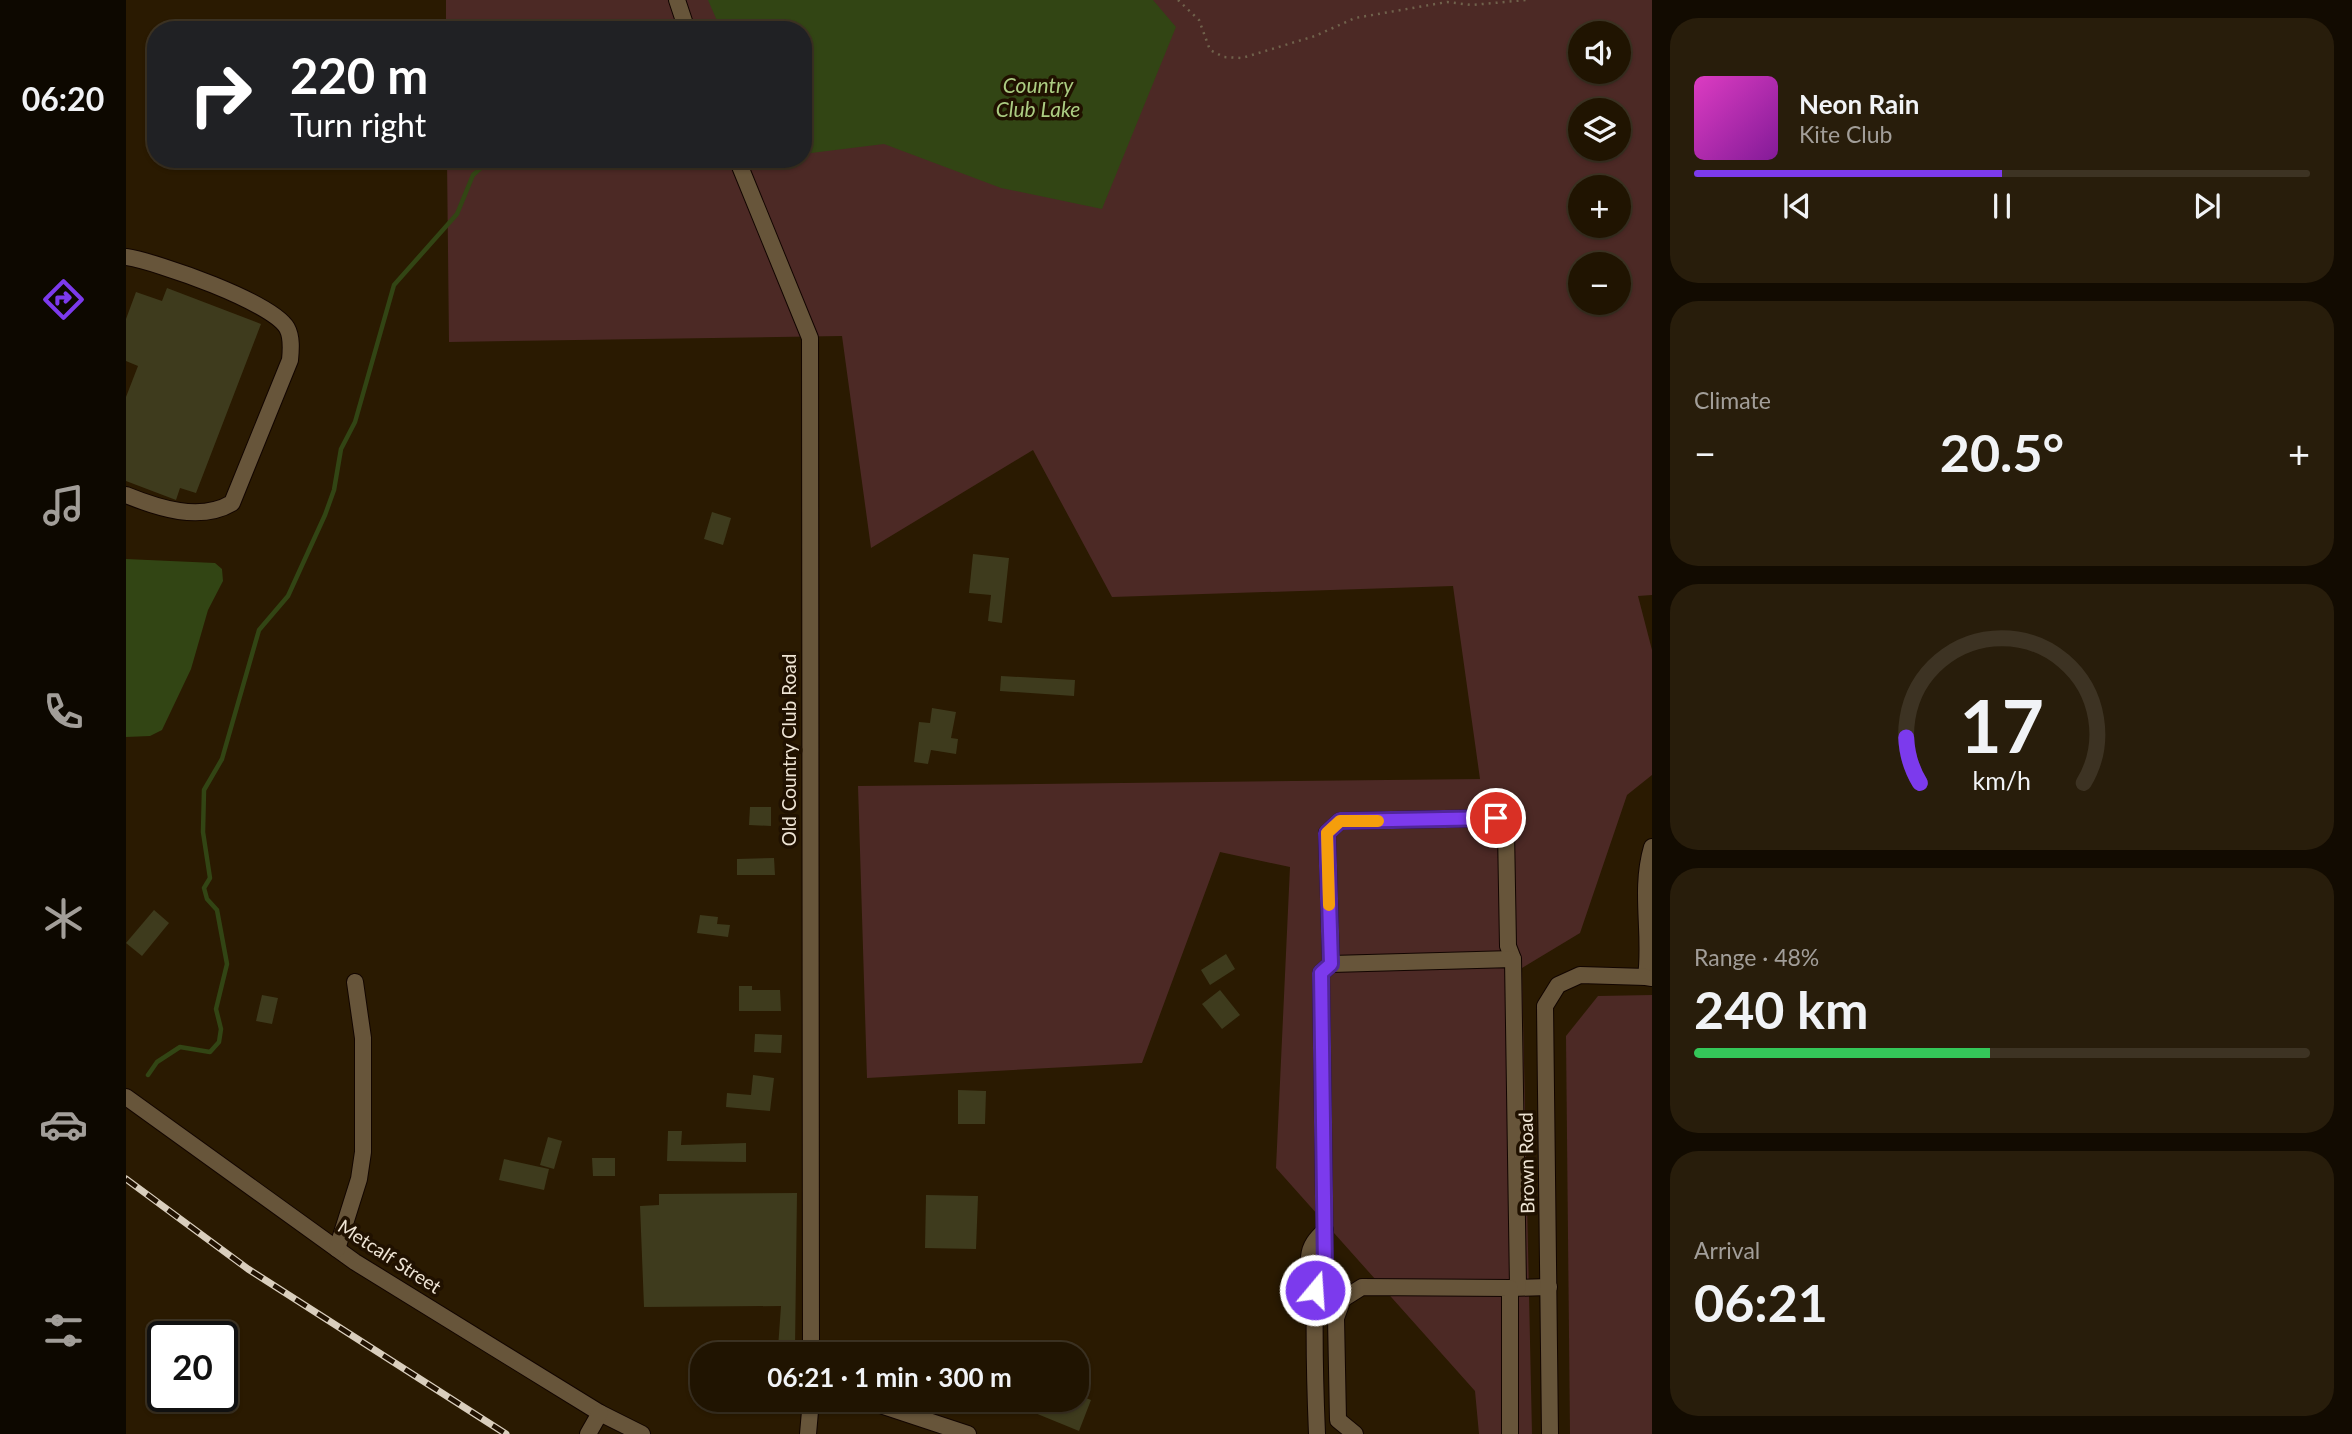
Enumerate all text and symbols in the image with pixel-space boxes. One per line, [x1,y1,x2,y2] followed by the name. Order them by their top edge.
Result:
[1568,21,1631,315] map controls
[1568,21,1631,84] button: sound
[290,46,428,104] text: 220 m
[175,49,266,140] icon: right
[996,72,1080,121] water label: Country Club Lake
[22,79,104,118] text: 06:20
[1799,88,1919,120] text: Neon Rain
[1568,98,1631,161] button: layers
[290,105,426,144] text: Turn right
[1799,120,1892,148] text: Kite Club
[1568,175,1631,238] button: +
[1778,187,1816,225] icon: previous
[1983,187,2021,225] icon: pause
[2188,187,2226,225] icon: next
[1568,252,1631,315] button: −
[39,275,88,324] icon: directions
[1694,386,1771,414] text: Climate
[1940,421,2064,483] text: 20.5°
[1694,430,1716,476] text: −
[2288,430,2310,476] text: +
[39,481,88,530] icon: music
[777,654,800,846] street label: Old Country Club Road
[1960,681,2044,769] text: 17
[39,687,88,736] icon: phone
[1973,765,2031,795] text: km/h
[1466,788,1526,848] pin
[1477,799,1515,837] icon: arrive
[39,894,88,943] icon: climate
[1694,943,1819,971] text: Range · 48%
[1694,978,1868,1040] text: 240 km
[39,1100,88,1149] icon: car
[1514,1112,1538,1214] street label: Brown Road
[334,1214,446,1298] street label: Metcalf Street
[1694,1236,1760,1264] text: Arrival
[1278,1253,1352,1327] position arrow
[1694,1271,1828,1333] text: 06:21
[39,1306,88,1355] icon: filters
[147,1321,238,1412] speed limit sign: 20
[767,1361,1012,1393] text: 06:21 · 1 min · 300 m

